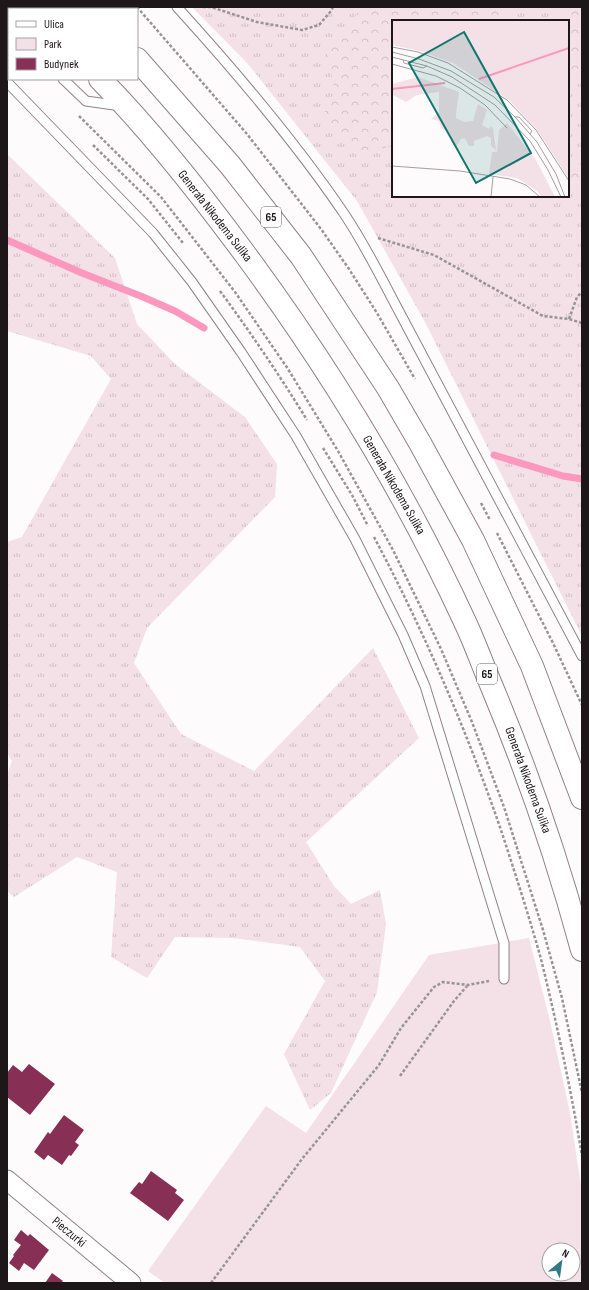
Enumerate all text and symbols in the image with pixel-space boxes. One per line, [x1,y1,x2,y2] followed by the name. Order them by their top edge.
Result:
[8,8,138,80] legend
[44,17,64,32] text: Ulica
[392,20,569,197] inset map
[44,37,62,52] text: Park
[44,57,79,72] text: Budynek
[174,167,256,265] street label: Generała Nikodema Sulika
[261,207,281,227] road number: 65
[359,433,429,537] street label: Generała Nikodema Sulika
[477,664,497,684] road number: 65
[501,725,555,835] street label: Generała Nikodema Sulika
[49,1213,89,1251] street label: Pieczurki
[541,1242,581,1282] north arrow
[560,1247,571,1261] text: N

